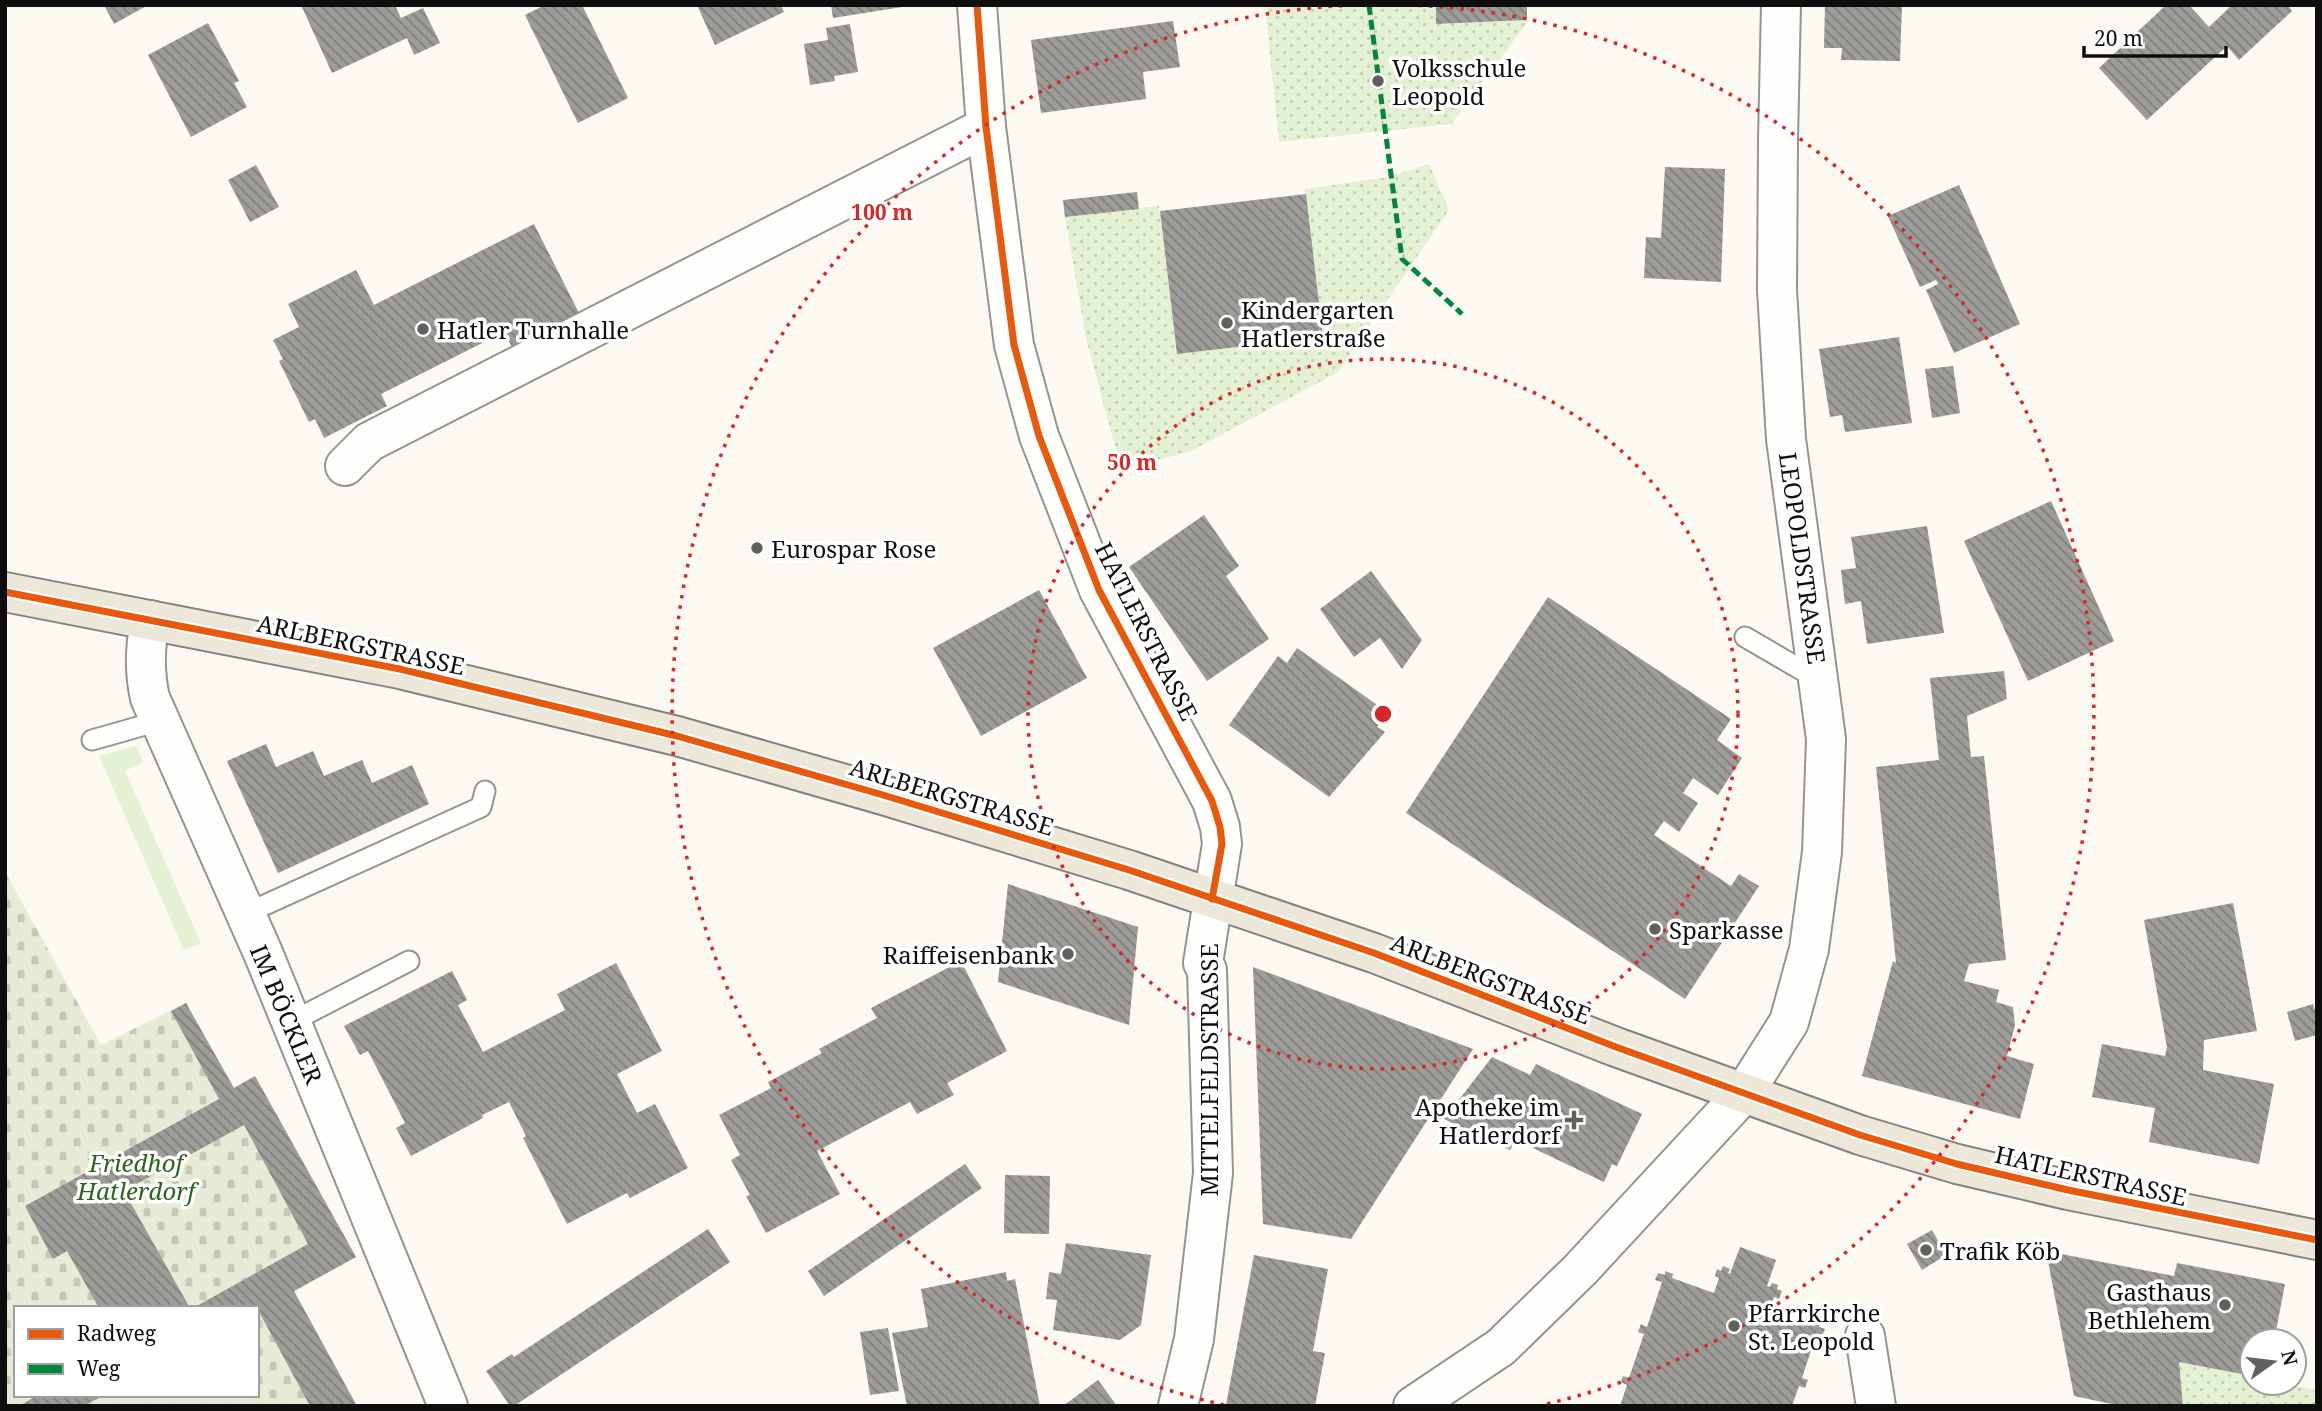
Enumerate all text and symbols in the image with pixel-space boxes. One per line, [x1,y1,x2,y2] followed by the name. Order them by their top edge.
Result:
[2084,14,2226,58] scale bar
[2094,24,2143,52] text: 20 m
[1392,51,1526,112] place label: Volksschule Leopold
[1370,73,1386,89] marker: Volksschule Leopold
[851,198,913,226] text: 100 m
[1241,293,1394,354] place label: Kindergarten Hatlerstraße
[437,313,629,346] place label: Hatler Turnhalle
[1219,315,1235,331] marker: Kindergarten Hatlerstraße
[415,321,431,337] marker: Hatler Turnhalle
[1107,448,1157,476] text: 50 m
[1772,450,1834,666] street label: LEOPOLDSTRASSE
[771,532,936,565] place label: Eurospar Rose
[1088,536,1206,726] street label: HATLERSTRASSE
[749,540,765,556] marker: Eurospar Rose
[254,606,468,682] street label: ARLBERGSTRASSE
[1371,702,1395,726] centre of rings
[846,749,1058,843] street label: ARLBERGSTRASSE
[1669,913,1784,946] place label: Sparkasse
[1647,921,1663,937] marker: Sparkasse
[1386,925,1596,1031] street label: ARLBERGSTRASSE
[883,938,1055,971] place label: Raiffeisenbank
[243,939,331,1089] street label: IM BÖCKLER
[1192,943,1225,1197] street label: MITTELFELDSTRASSE
[1060,946,1076,962] marker: Raiffeisenbank
[1415,1090,1562,1151] place label: Apotheke im Hatlerdorf
[1566,1112,1582,1128] marker: Apotheke im Hatlerdorf
[1992,1137,2190,1213] street label: HATLERSTRASSE
[76,1146,199,1207] park label: Friedhof Hatlerdorf
[1940,1234,2060,1267] place label: Trafik Köb
[1918,1242,1934,1258] marker: Trafik Köb
[2088,1275,2211,1336] place label: Gasthaus Bethlehem
[1748,1296,1880,1357] place label: Pfarrkirche St. Leopold
[2217,1297,2233,1313] marker: Gasthaus Bethlehem
[14,1306,259,1397] legend
[1726,1318,1742,1334] marker: Pfarrkirche St. Leopold
[77,1319,157,1347] text: Radweg
[2238,1327,2308,1397] north arrow
[2275,1347,2304,1368] text: N
[77,1354,121,1382] text: Weg

